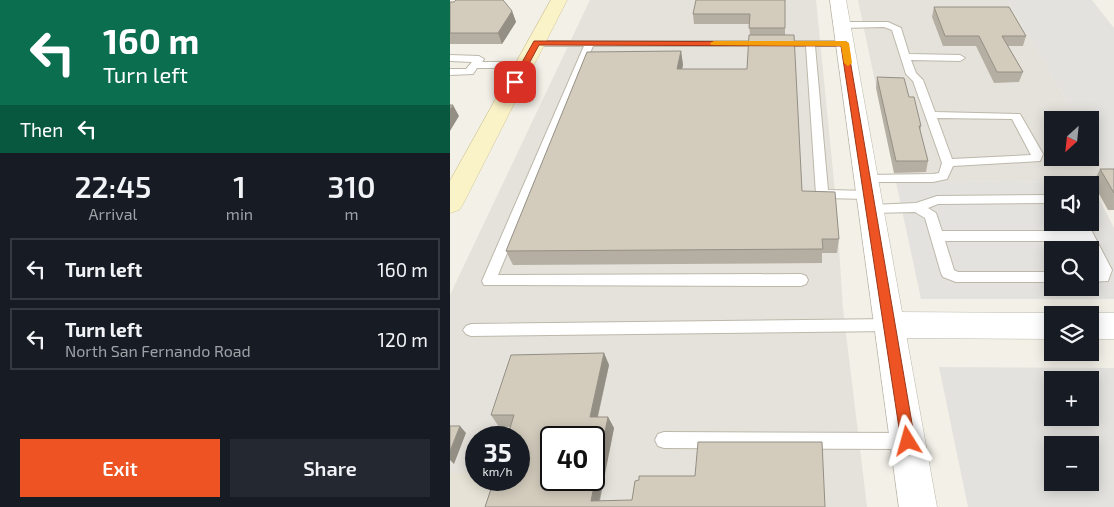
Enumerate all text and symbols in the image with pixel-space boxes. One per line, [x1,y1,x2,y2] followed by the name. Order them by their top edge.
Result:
[103,19,199,61] text: 160 m
[20,20,85,85] icon: left
[103,61,188,87] text: Turn left
[494,61,536,103] pin
[501,68,529,96] icon: arrive
[1044,111,1099,166] north arrow
[1044,111,1099,491] map controls
[73,115,101,143] icon: left
[20,118,63,141] text: Then
[74,168,151,204] text: 22:45
[233,168,246,204] text: 1
[328,168,376,204] text: 310
[1044,176,1099,231] button: sound
[89,204,137,223] text: Arrival
[226,204,253,223] text: min
[345,204,359,223] text: m
[1044,241,1099,296] button: search
[22,255,50,283] icon: left
[65,258,142,281] text: Turn left
[377,258,428,281] text: 160 m
[1044,306,1099,361] button: layers
[65,318,142,341] text: Turn left
[22,325,50,353] icon: left
[377,328,428,351] text: 120 m
[65,341,251,360] text: North San Fernando Road
[1044,371,1099,426] button: +
[881,414,933,466] position arrow
[540,426,605,491] speed limit sign: 40
[1044,436,1099,491] button: −
[484,437,511,467] text: 35
[20,439,220,497] button: Exit
[230,439,430,497] button: Share
[483,464,512,478] text: km/h

